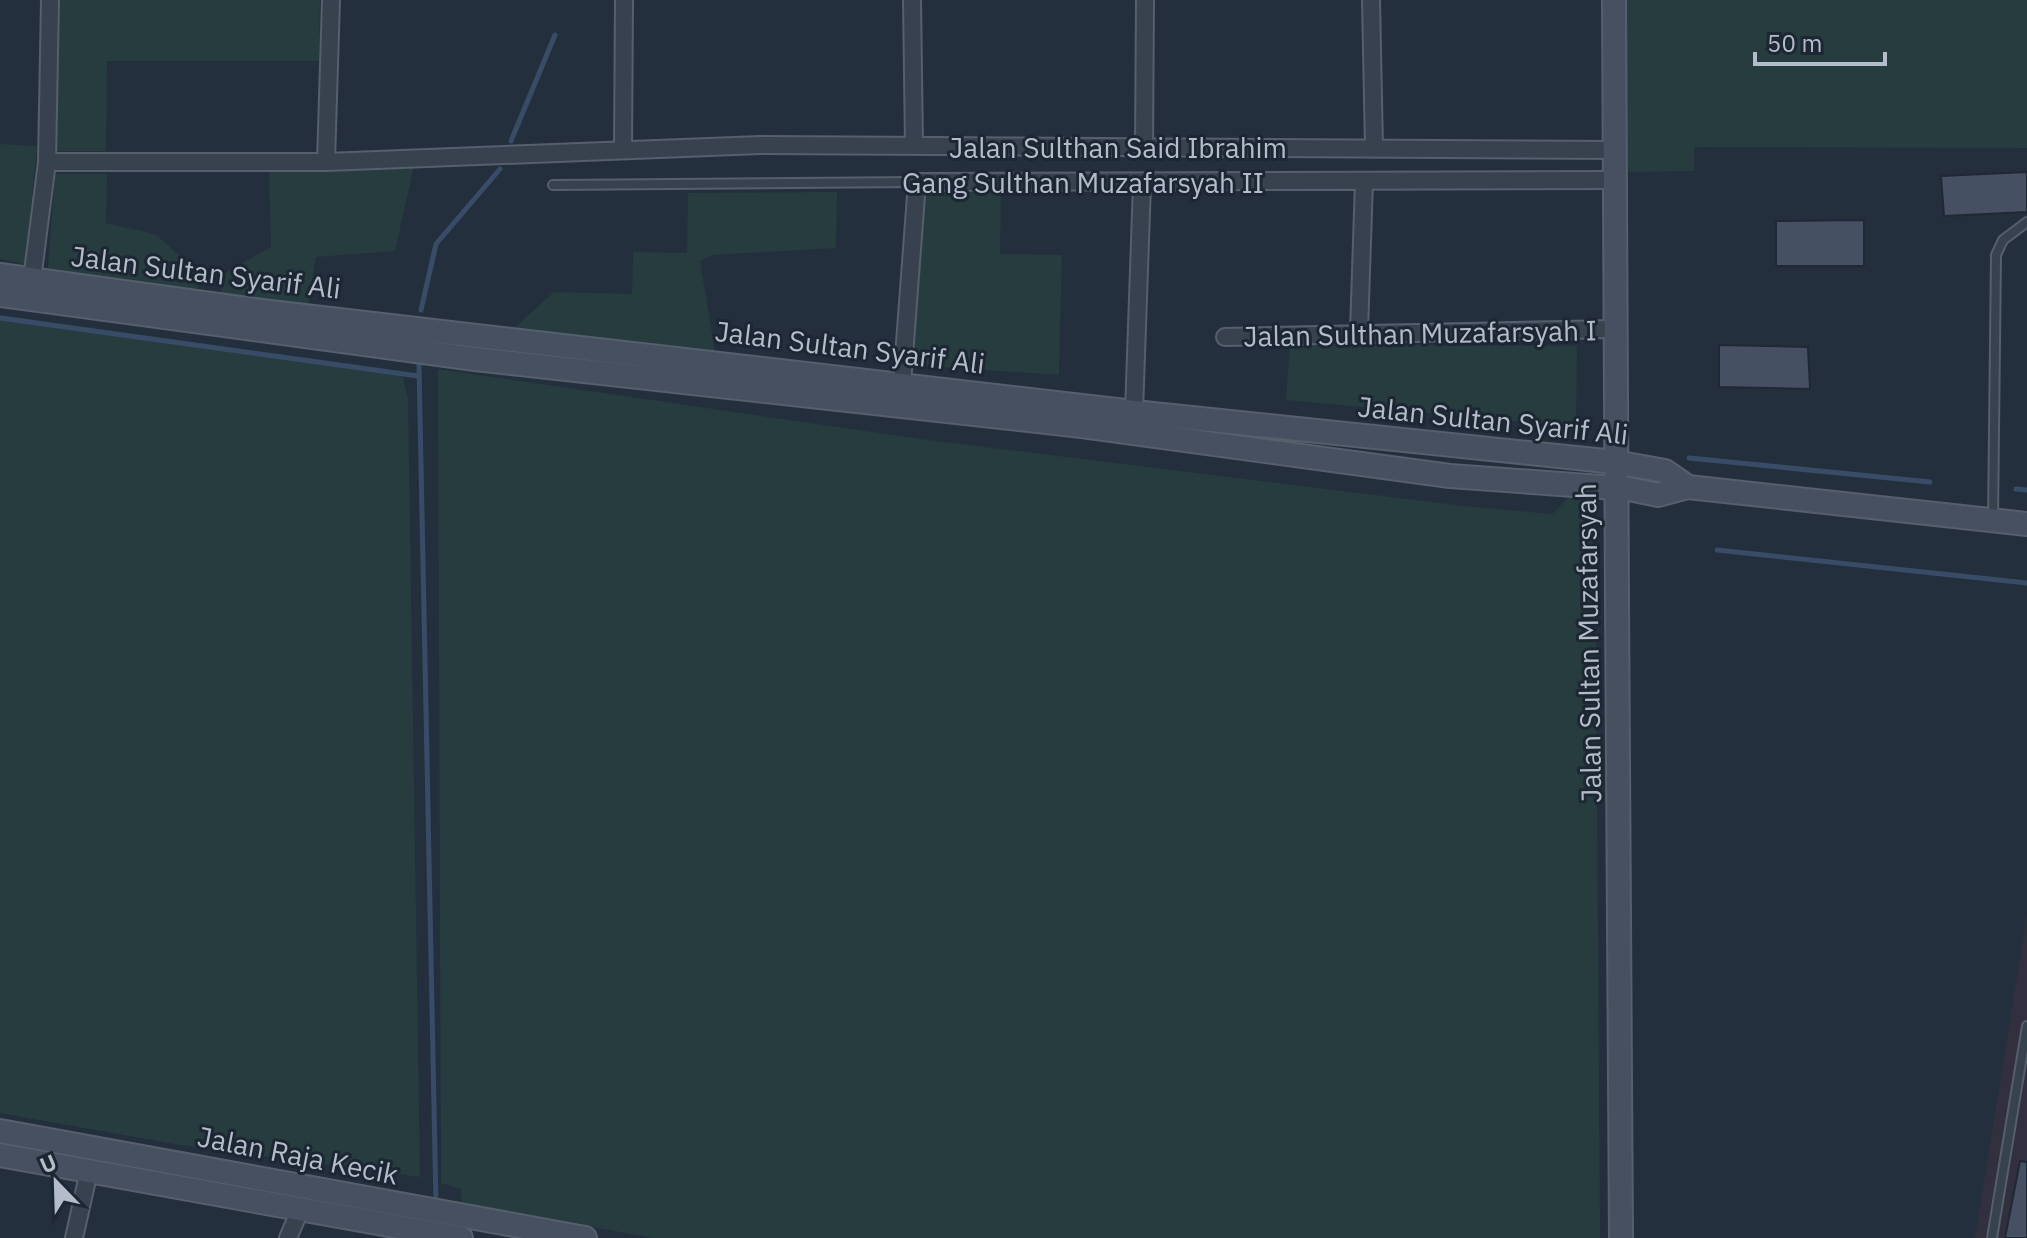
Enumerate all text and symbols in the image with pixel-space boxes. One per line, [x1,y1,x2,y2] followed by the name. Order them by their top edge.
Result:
[1755,16,1885,66] scale bar
[1767,27,1822,59] text: 50 m
[949,129,1287,166] street label: Jalan Sulthan Said Ibrahim
[902,164,1264,201] street label: Gang Sulthan Muzafarsyah II
[69,237,343,307] street label: Jalan Sultan Syarif Ali
[1243,311,1597,355] street label: Jalan Sulthan Muzafarsyah I
[713,312,987,382] street label: Jalan Sultan Syarif Ali
[1356,387,1630,453] street label: Jalan Sultan Syarif Ali
[1567,483,1609,803] street label: Jalan Sultan Muzafarsyah
[194,1117,402,1193] street label: Jalan Raja Kecik
[16,1142,96,1222] north arrow
[35,1147,61,1179] text: U

